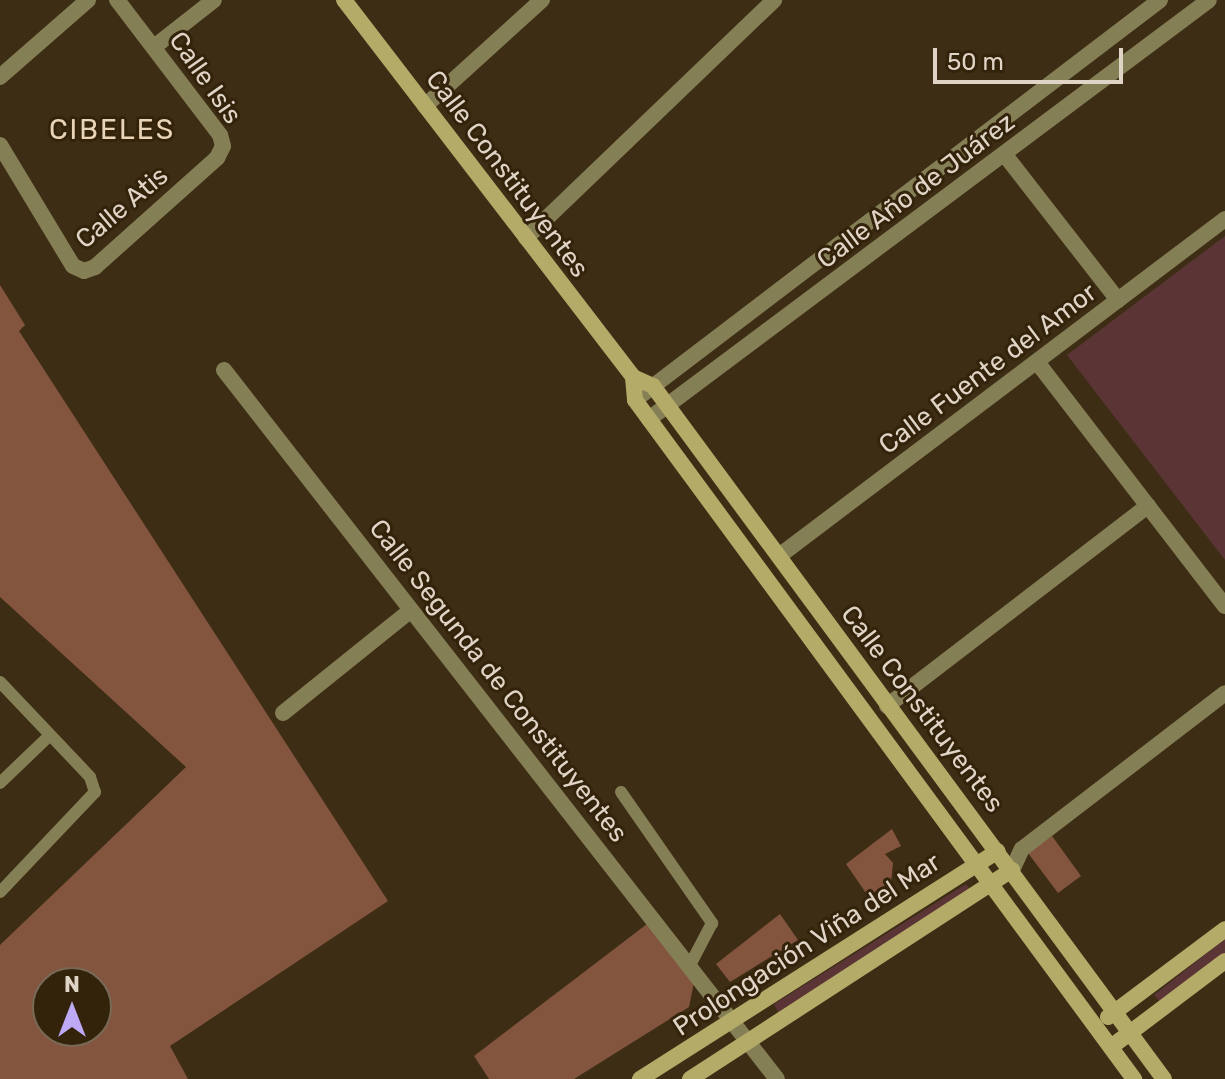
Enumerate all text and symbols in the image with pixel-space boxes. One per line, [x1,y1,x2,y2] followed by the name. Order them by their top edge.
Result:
[162,26,248,130] street label: Calle Isis
[937,32,1127,82] scale bar
[947,48,1004,76] text: 50 m
[419,64,595,284] street label: Calle Constituyentes
[811,106,1021,276] street label: Calle Año de Juárez
[49,113,175,147] district label: CIBELES
[69,160,175,256] street label: Calle Atis
[873,277,1103,461] street label: Calle Fuente del Amor
[362,513,634,849] street label: Calle Segunda de Constituyentes
[834,599,1010,819] street label: Calle Constituyentes
[667,847,947,1043] street label: Prolongación Viña del Mar
[32,967,112,1047] north arrow
[64,971,80,998] text: N

